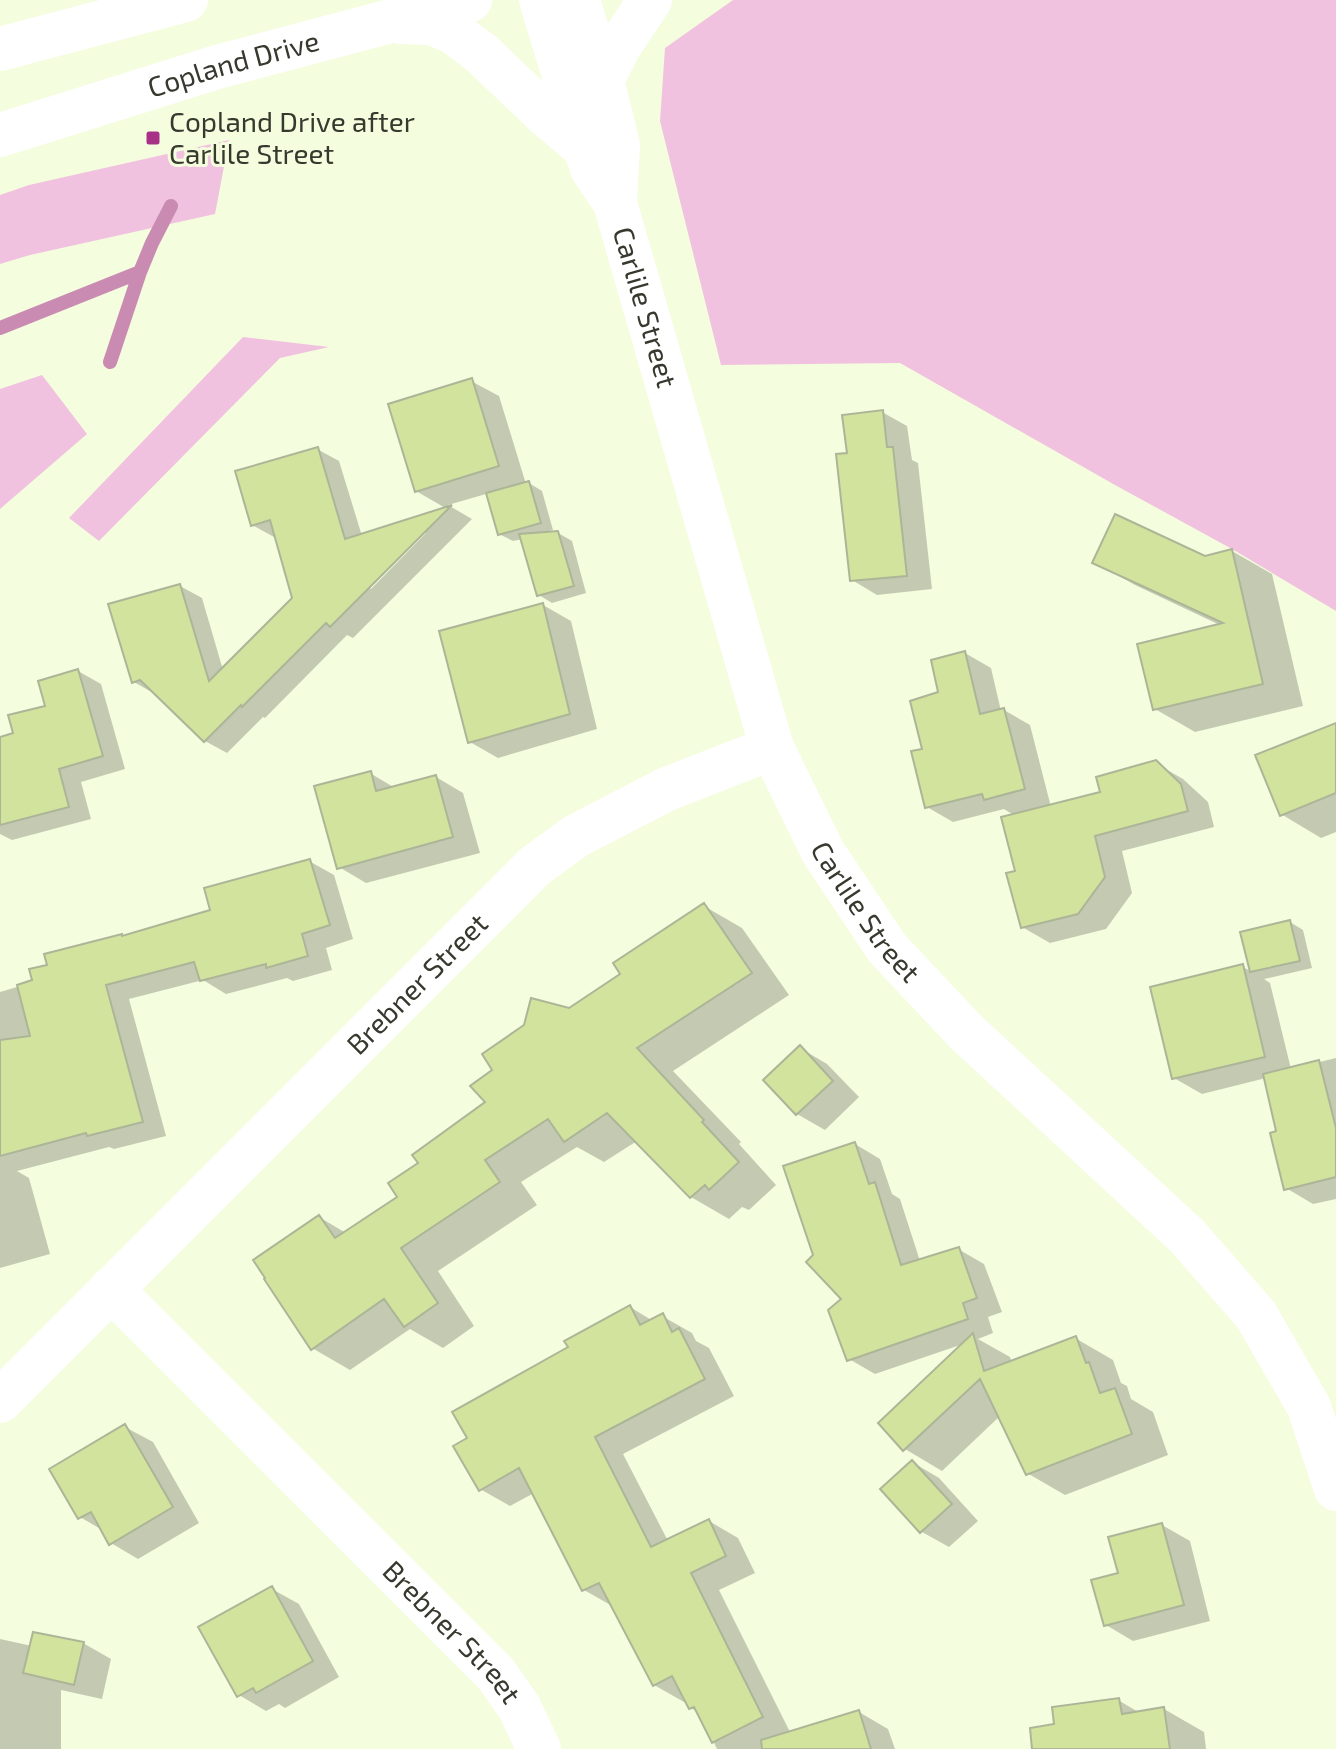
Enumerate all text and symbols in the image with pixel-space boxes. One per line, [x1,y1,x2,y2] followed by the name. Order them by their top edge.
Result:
[143,23,323,104] street label: Copland Drive
[169,104,415,170] place label: Copland Drive after Carlile Street
[144,129,162,147] marker: Copland Drive after Carlile Street
[607,223,685,391] street label: Carlile Street
[805,836,928,989] street label: Carlile Street
[339,906,494,1061] street label: Brebner Street
[376,1553,529,1710] street label: Brebner Street

